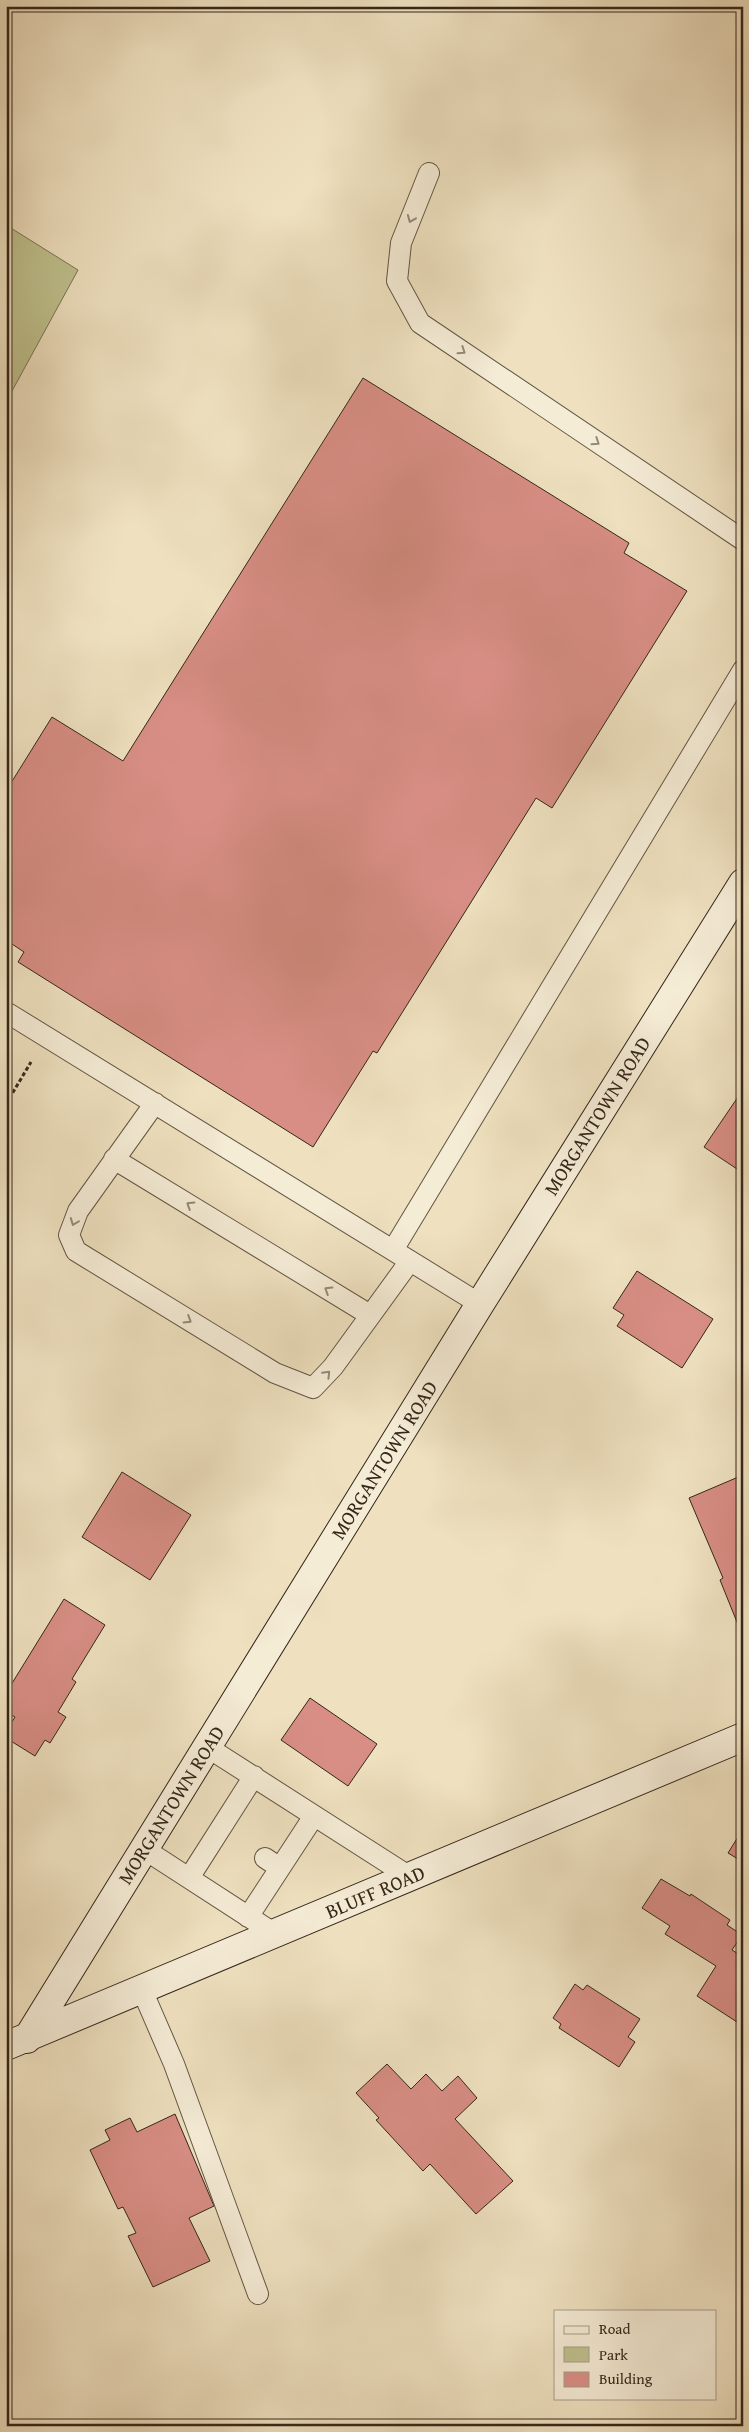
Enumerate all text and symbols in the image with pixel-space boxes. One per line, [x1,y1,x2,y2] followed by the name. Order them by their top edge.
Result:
[407,214,417,222] one-way arrow
[456,345,465,354] one-way arrow
[591,435,600,445] one-way arrow
[536,1031,657,1201] street label: MORGANTOWN ROAD
[186,1202,195,1211] one-way arrow
[70,1217,80,1226] one-way arrow
[325,1286,334,1296] one-way arrow
[182,1313,191,1323] one-way arrow
[321,1371,330,1380] one-way arrow
[323,1375,444,1545] street label: MORGANTOWN ROAD
[110,1720,231,1890] street label: MORGANTOWN ROAD
[321,1858,429,1926] street label: BLUFF ROAD
[554,2310,716,2400] legend
[599,2318,630,2339] text: Road
[599,2344,628,2365] text: Park
[599,2368,653,2389] text: Building

